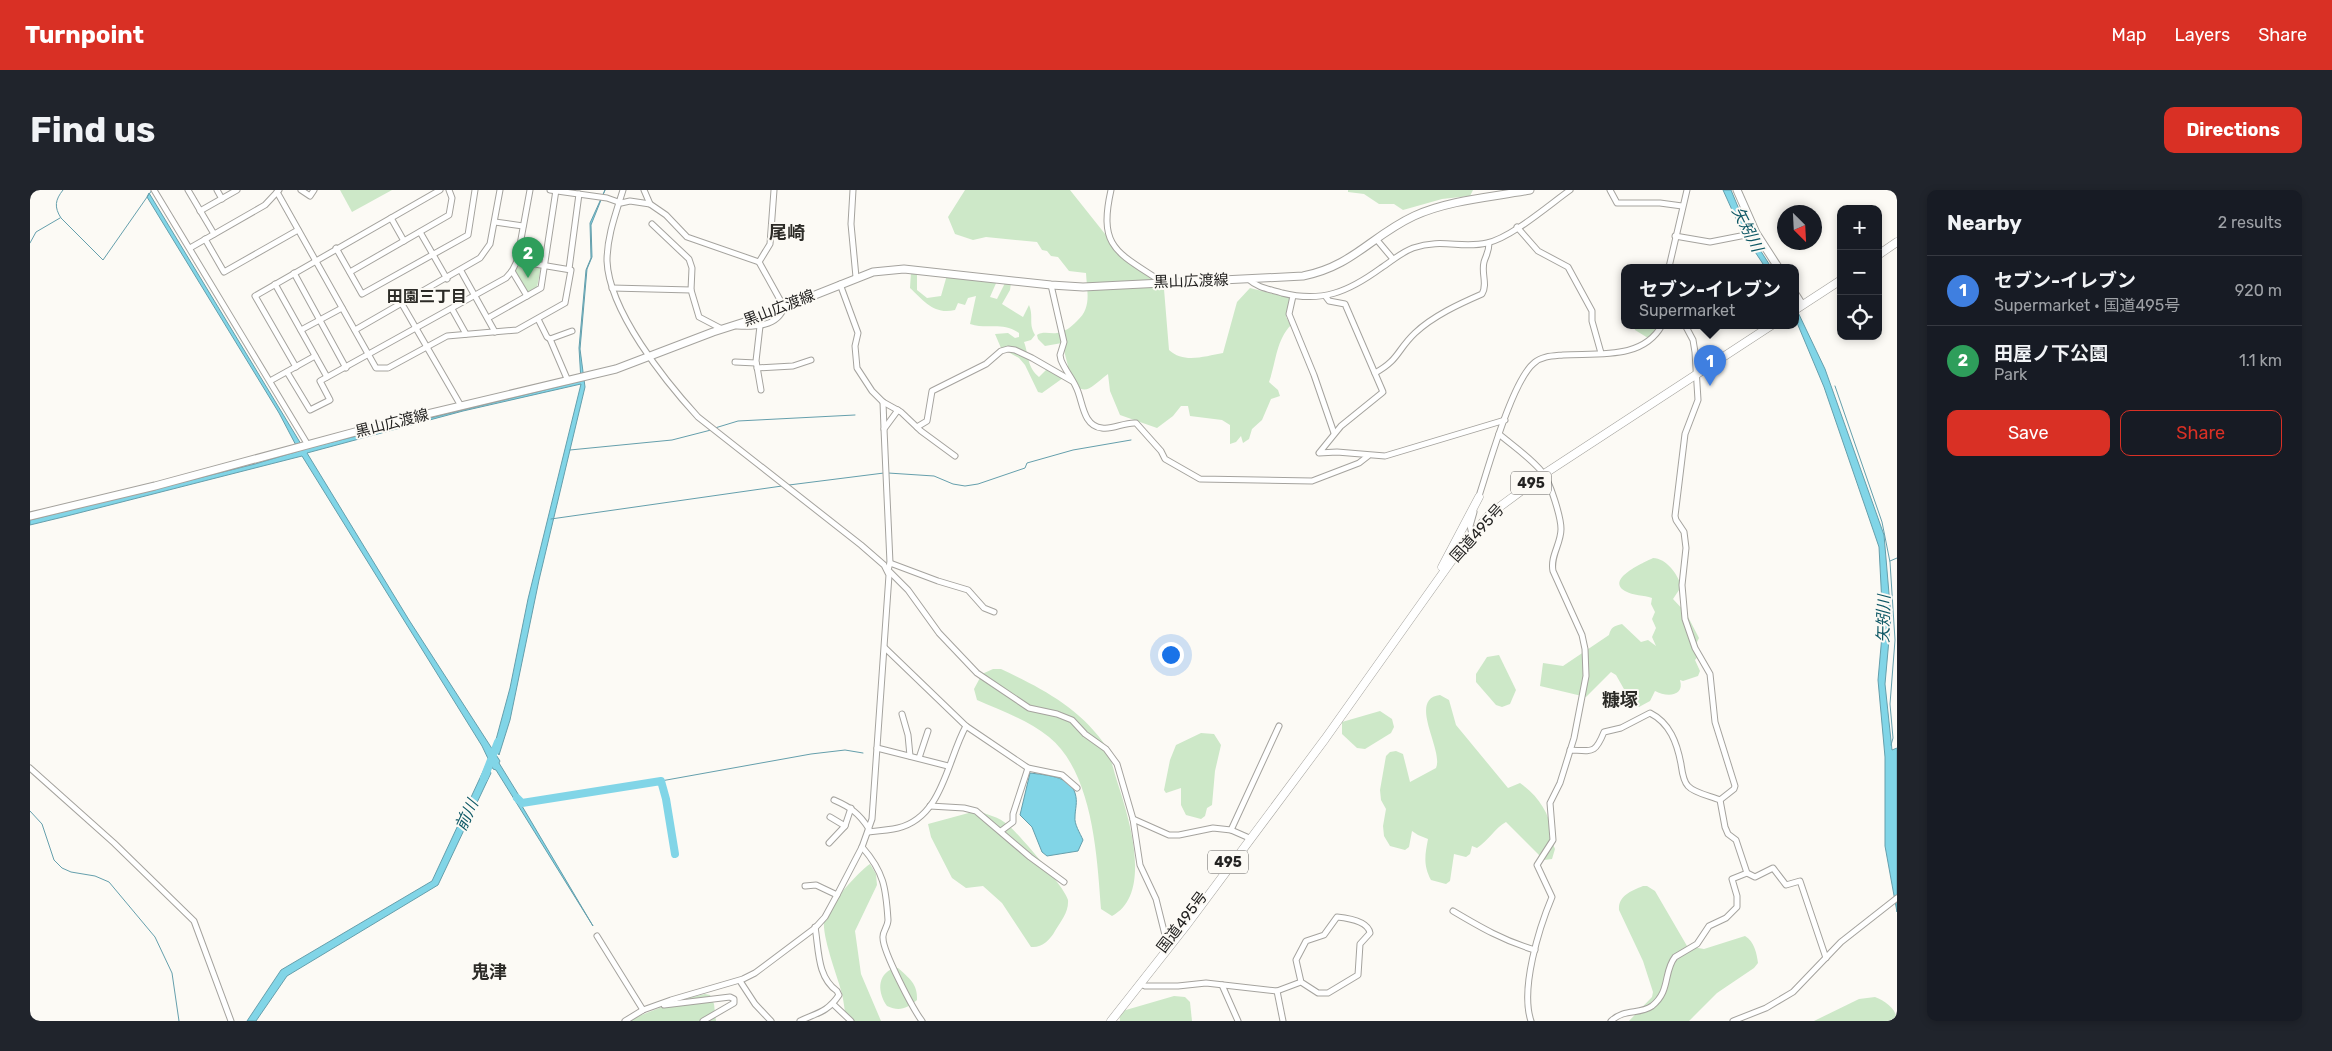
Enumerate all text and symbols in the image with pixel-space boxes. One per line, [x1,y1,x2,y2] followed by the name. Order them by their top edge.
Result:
[25,21,144,49] text: Turnpoint
[2112,24,2147,46] text: Map
[2175,24,2230,46] text: Layers
[2258,24,2307,46] text: Share
[2164,107,2302,153] button: Directions
[30,109,155,151] text: Find us
[1728,204,1768,257] water label: 矢矧川
[1777,205,1822,250] north arrow
[1837,205,1882,340] map controls
[1837,205,1882,250] button: +
[1947,210,2022,235] text: Nearby
[2218,213,2282,232] text: 2 results
[769,222,805,244] district label: 尾崎
[512,237,544,278] pin: 2
[1837,250,1882,295] button: −
[1621,264,1799,329] popup
[1994,269,2136,292] text: セブン-イレブン
[1153,271,1229,291] street label: 黒山広渡線
[1639,278,1781,301] text: セブン-イレブン
[1959,281,1967,300] text: 1
[2235,281,2282,300] text: 920 m
[741,286,817,330] street label: 黒山広渡線
[387,287,467,306] district label: 田園三丁目
[1837,295,1882,340] button: locate
[1994,296,2180,315] text: Supermarket · 国道495号
[1639,301,1735,320] text: Supermarket
[1994,342,2108,365] text: 田屋ノ下公園
[1694,345,1726,386] pin: 1
[1958,351,1968,370] text: 2
[2239,351,2282,370] text: 1.1 km
[1994,365,2027,384] text: Park
[353,405,431,441] street label: 黒山広渡線
[1947,410,2110,456] button: Save
[2120,410,2282,456] button: Share
[1511,472,1551,494] road number: 495
[1446,500,1508,566] street label: 国道495号
[1874,593,1893,643] water label: 矢矧川
[1158,642,1184,668] your location
[1602,689,1638,711] district label: 糠塚
[451,795,483,834] water label: 前川
[1208,850,1248,874] road number: 495
[1153,888,1211,956] street label: 国道495号
[471,961,507,983] district label: 鬼津

